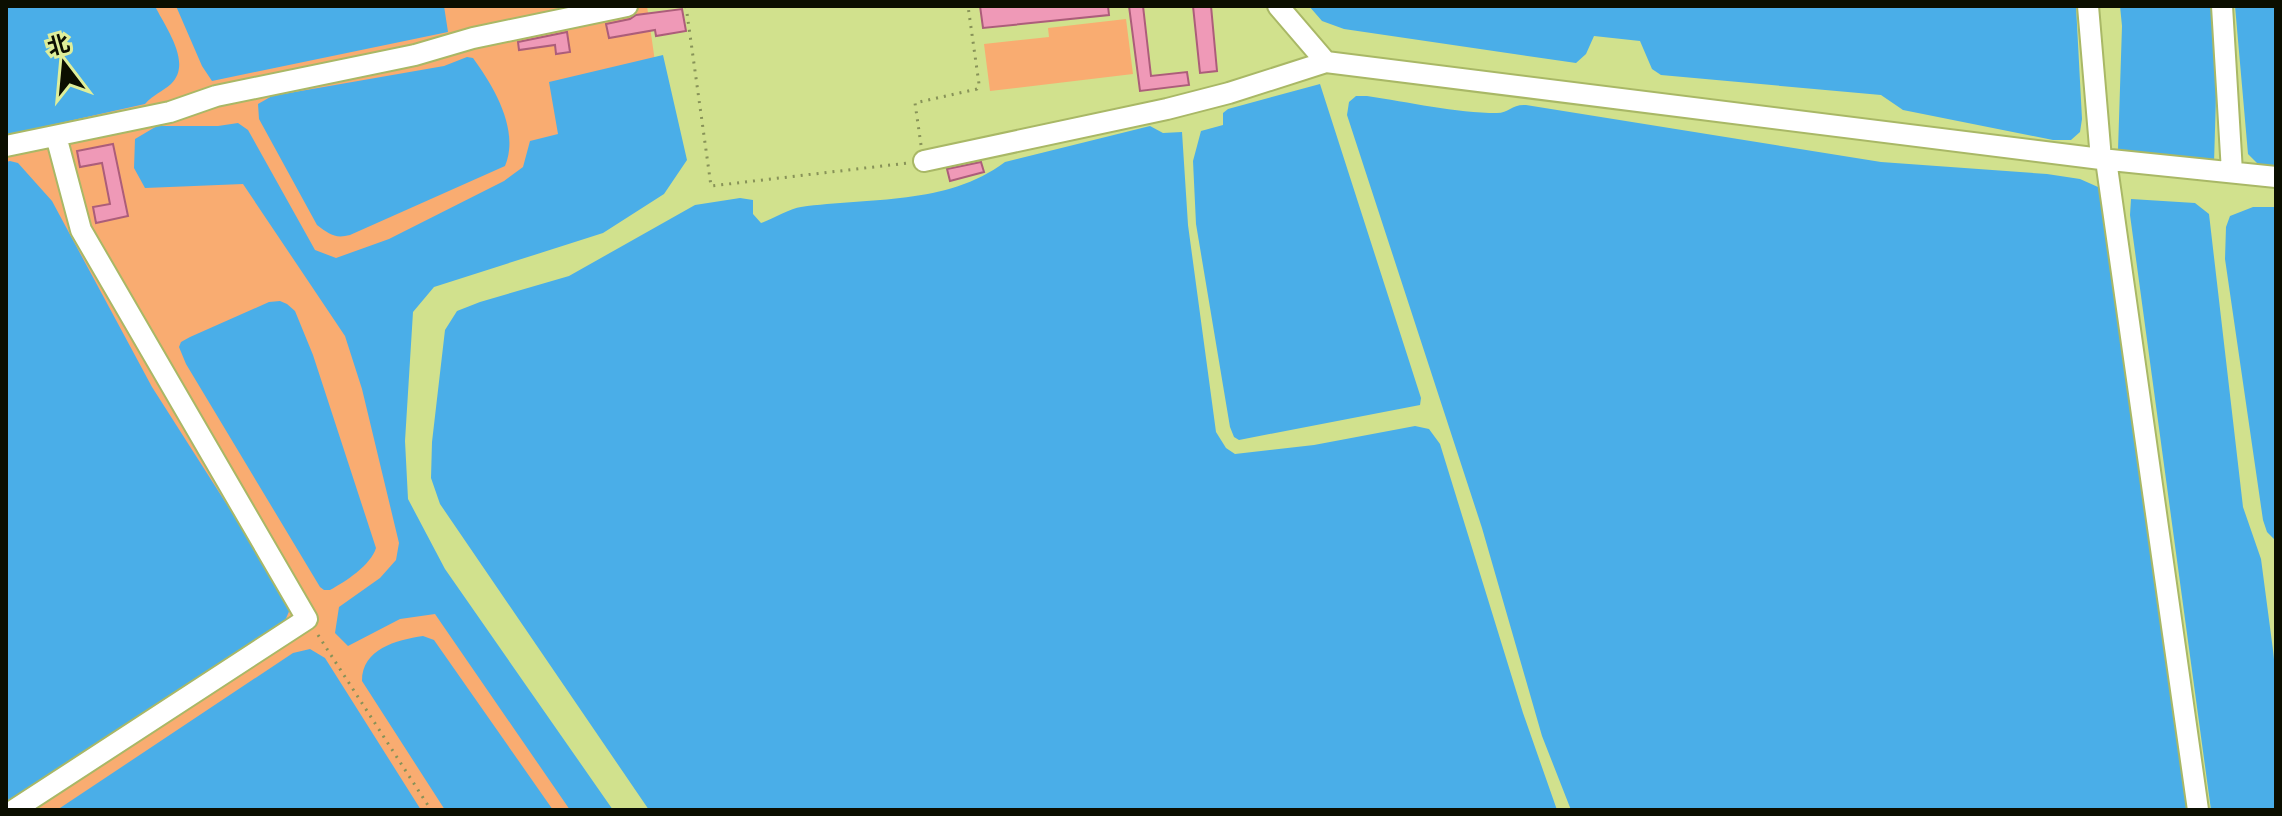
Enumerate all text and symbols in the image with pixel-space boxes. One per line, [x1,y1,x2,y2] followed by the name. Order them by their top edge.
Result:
[24,24,104,104] north arrow
[44,29,73,60] text: 北

